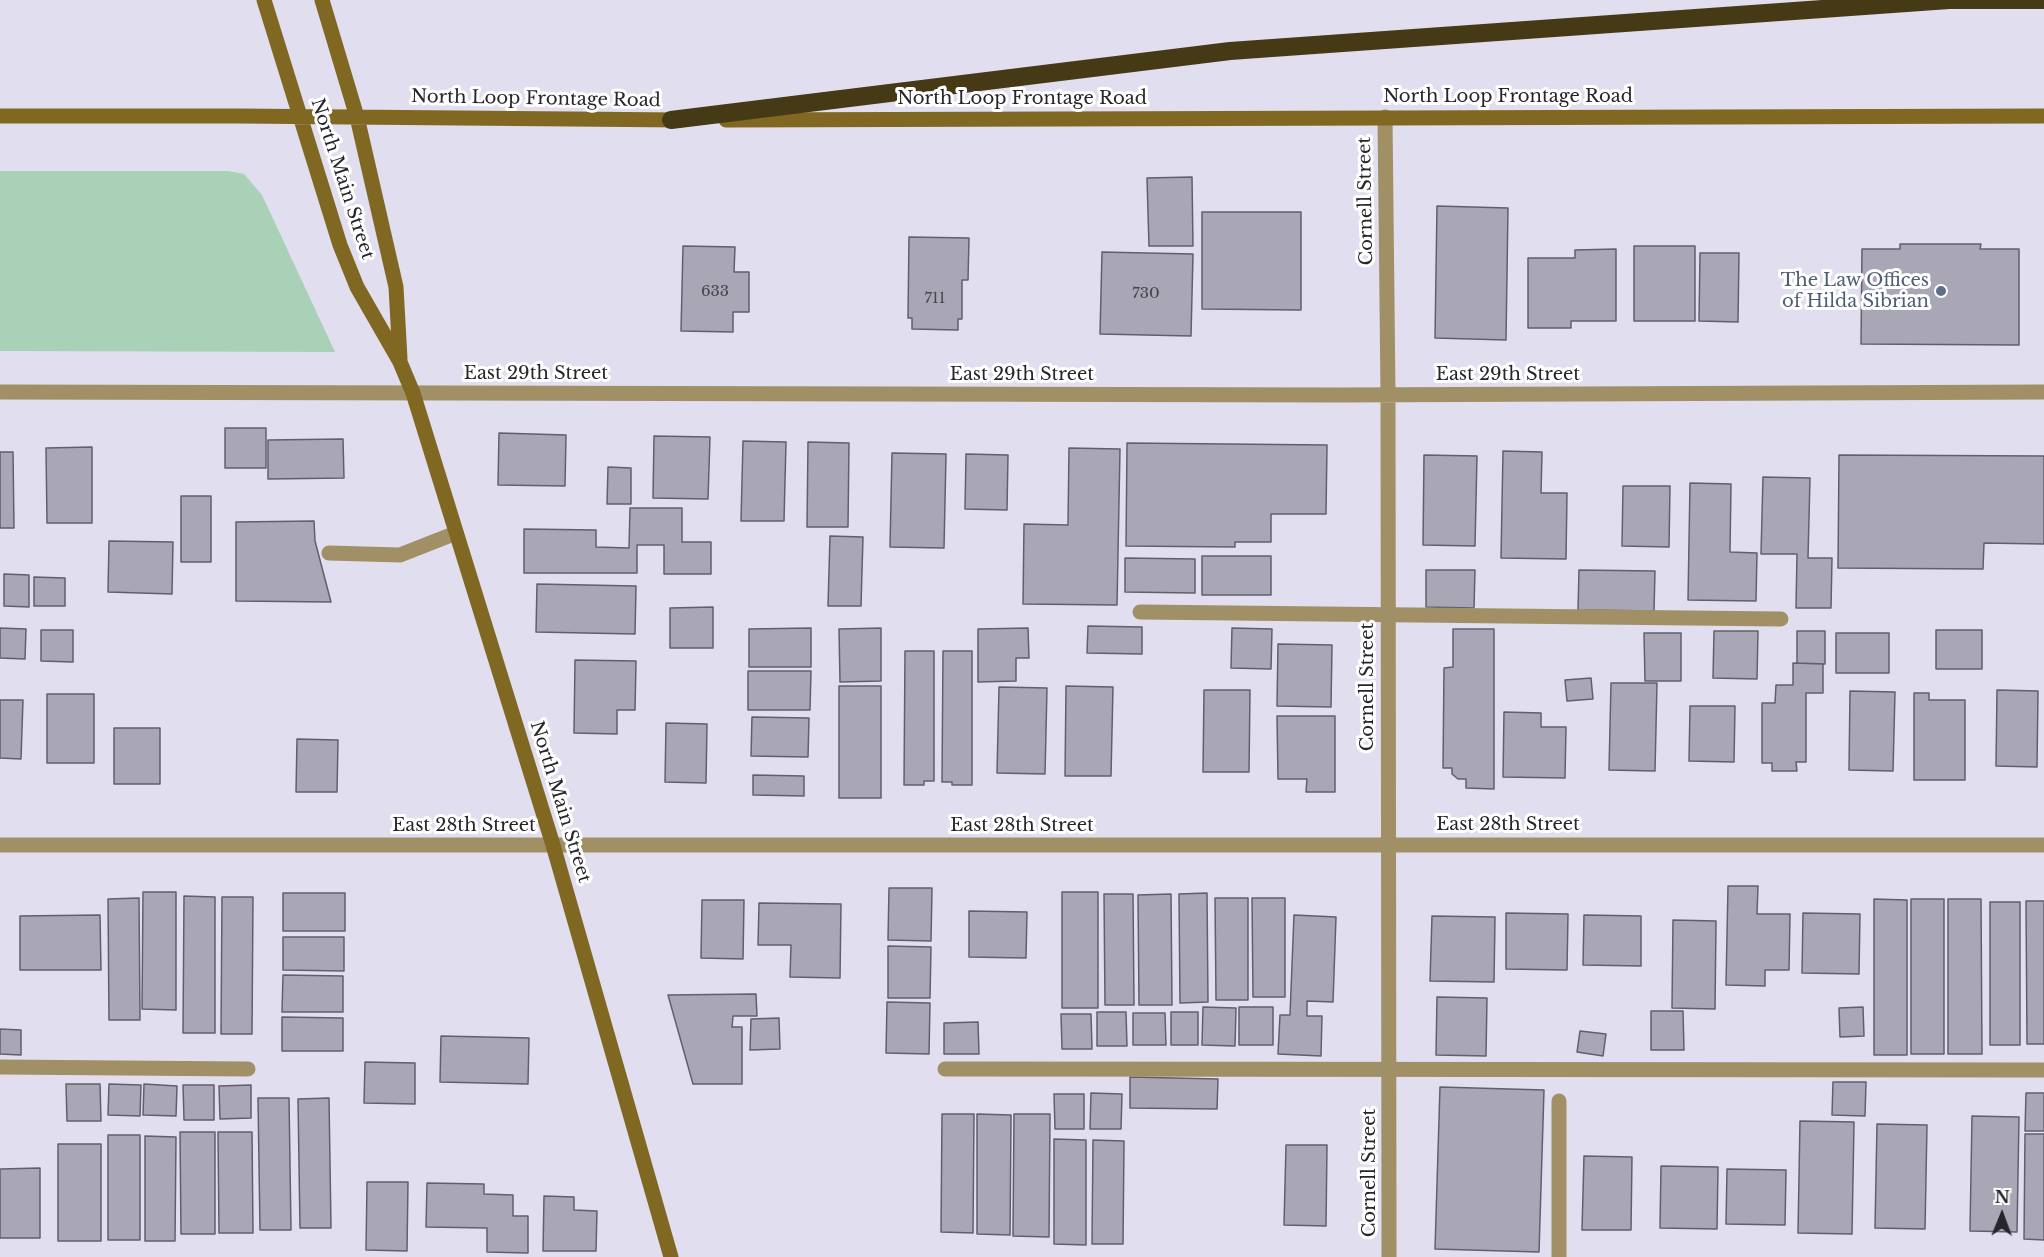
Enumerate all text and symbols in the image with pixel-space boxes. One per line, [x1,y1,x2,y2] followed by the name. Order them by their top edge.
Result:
[411,86,661,112] street label: North Loop Frontage Road
[1383,86,1633,108] street label: North Loop Frontage Road
[897,88,1147,110] street label: North Loop Frontage Road
[306,96,378,262] street label: North Main Street
[1354,137,1378,265] street label: Cornell Street
[1781,270,1929,312] place label: The Law Offices of Hilda Sibrian
[701,283,729,301] house number: 633
[1934,284,1948,298] marker: The Law Offices of Hilda Sibrian
[1132,285,1160,303] house number: 730
[925,290,945,308] house number: 711
[464,363,608,385] street label: East 29th Street
[950,364,1094,386] street label: East 29th Street
[1436,364,1580,386] street label: East 29th Street
[1357,623,1379,751] street label: Cornell Street
[525,719,595,885] street label: North Main Street
[1436,814,1580,836] street label: East 28th Street
[392,815,536,837] street label: East 28th Street
[950,815,1094,837] street label: East 28th Street
[1359,1109,1381,1237] street label: Cornell Street
[1972,1185,2032,1245] north arrow
[1995,1187,2010,1207] text: N

